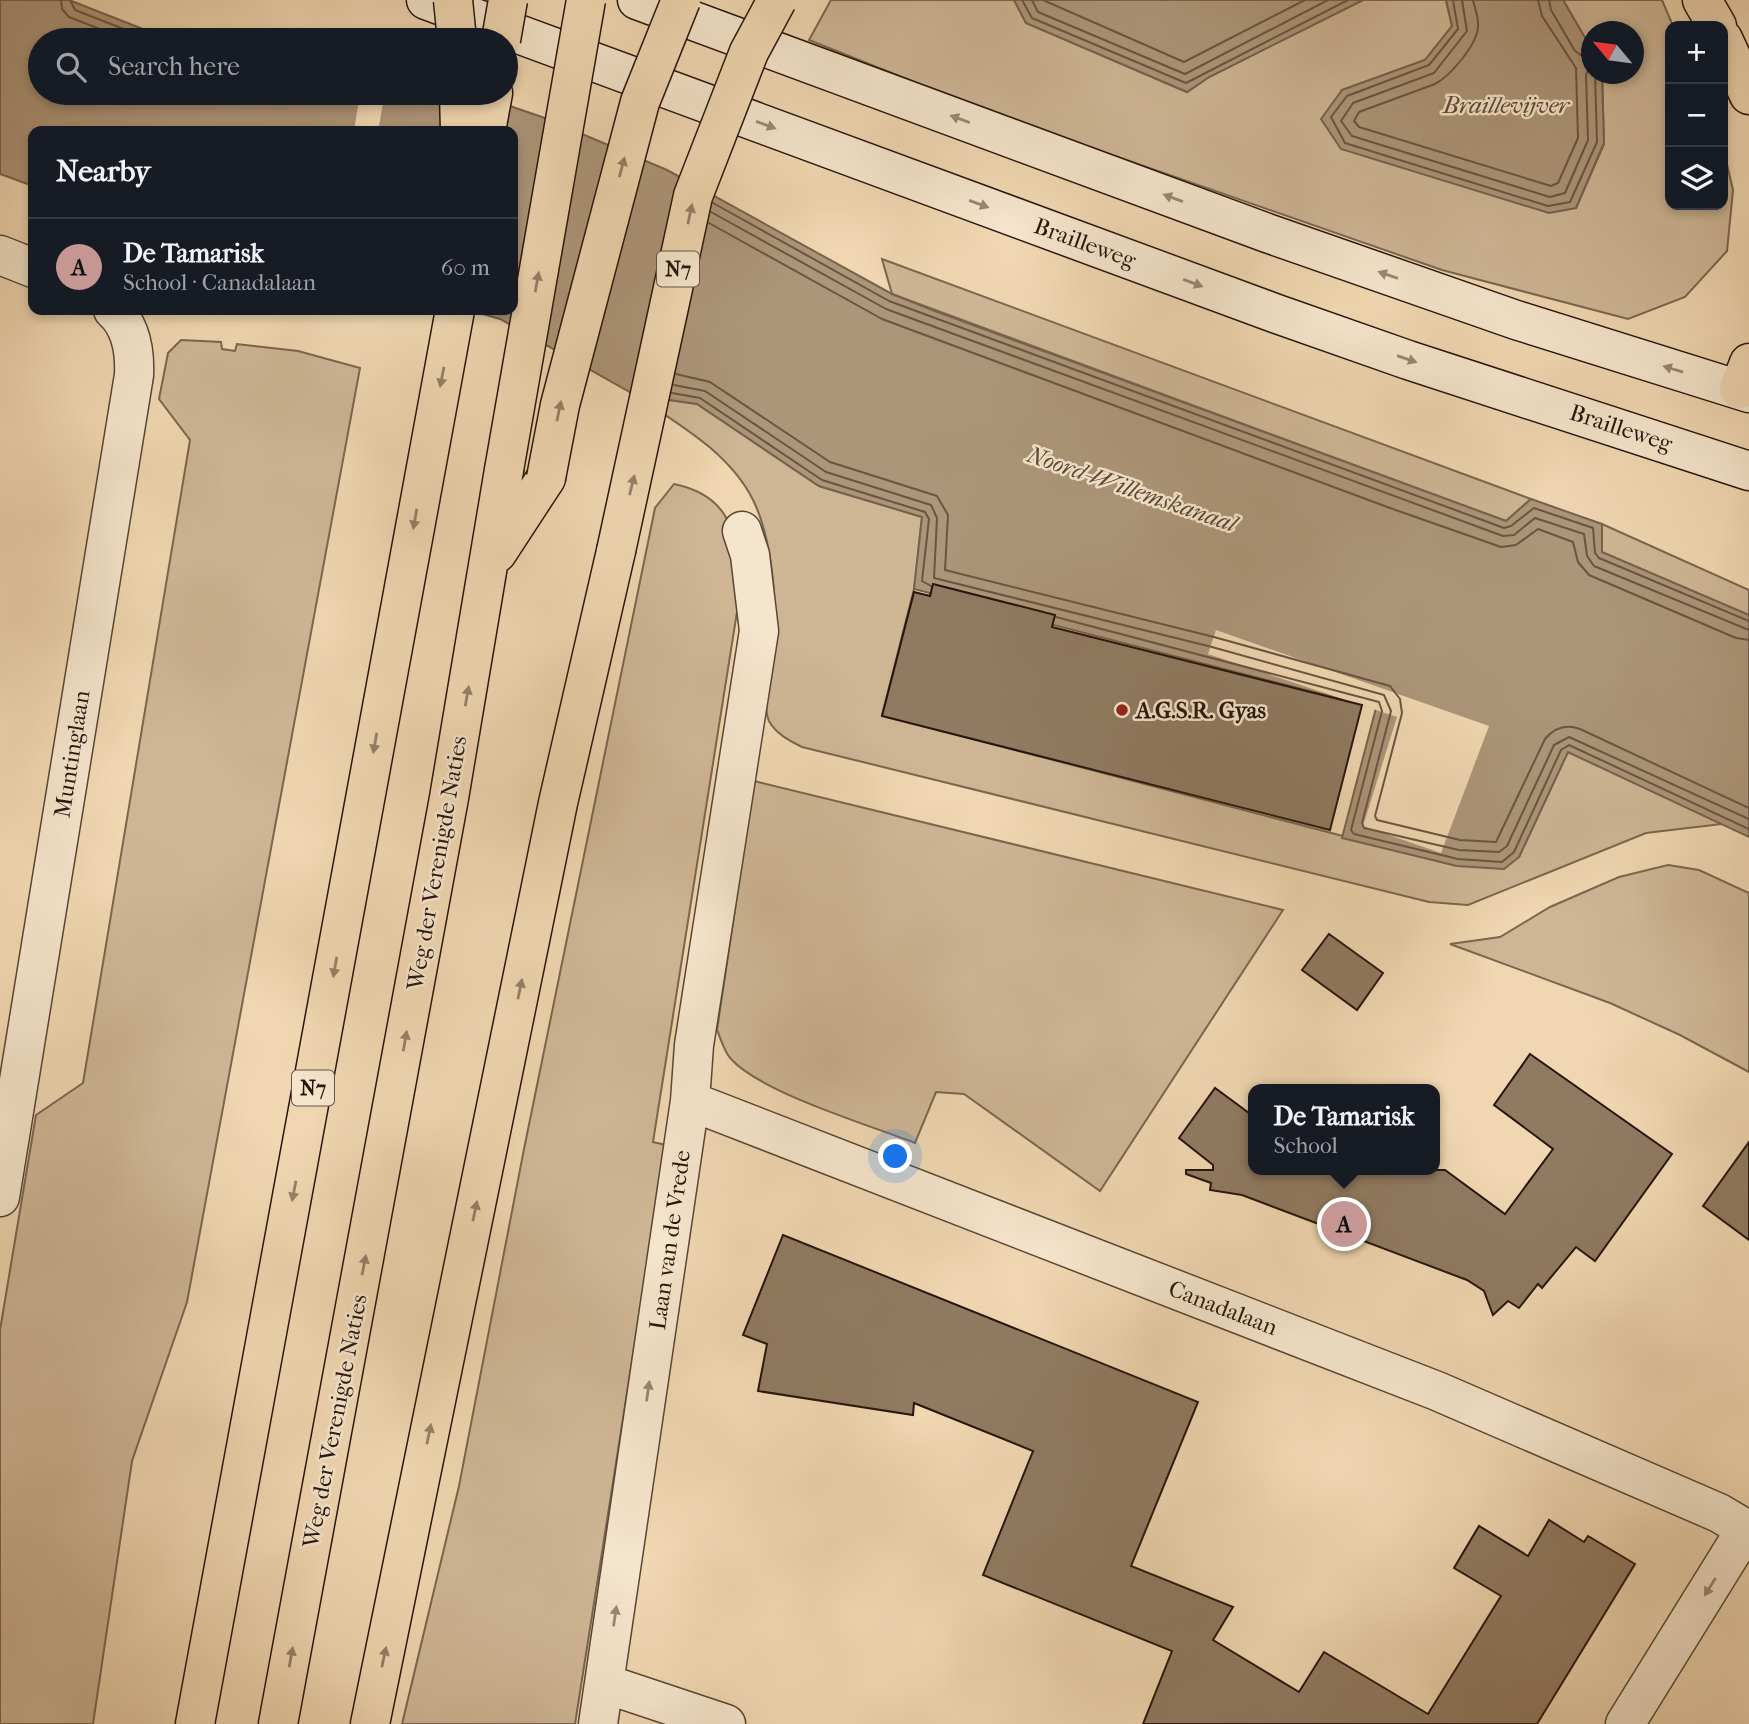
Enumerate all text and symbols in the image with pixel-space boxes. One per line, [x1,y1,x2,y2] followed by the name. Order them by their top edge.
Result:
[1581,21,1644,84] north arrow
[1665,21,1728,210] map controls
[1665,21,1728,84] button: +
[28,28,518,105] search box
[52,48,90,86] icon: search
[108,51,240,82] text: Search here
[1665,84,1728,147] button: −
[1441,91,1571,119] water label: Braillevijver
[950,113,971,124] one-way arrow
[755,120,776,131] one-way arrow
[1665,147,1728,210] button: layers
[56,154,151,189] text: Nearby
[617,156,628,178] one-way arrow
[1163,192,1184,203] one-way arrow
[969,198,990,209] one-way arrow
[684,203,695,225] one-way arrow
[1030,212,1140,274] street label: Brailleweg
[123,238,264,269] text: De Tamarisk
[657,252,699,286] road number: N7
[72,254,86,281] text: A
[441,254,490,281] text: 60 m
[123,269,316,296] text: School · Canadalaan
[1377,269,1398,280] one-way arrow
[532,271,543,293] one-way arrow
[1182,277,1203,288] one-way arrow
[1397,354,1418,365] one-way arrow
[1663,363,1684,374] one-way arrow
[437,366,448,388] one-way arrow
[1566,399,1676,457] street label: Brailleweg
[554,400,565,422] one-way arrow
[1023,440,1243,539] water label: Noord-Willemskanaal
[627,474,638,496] one-way arrow
[410,508,421,530] one-way arrow
[462,685,473,707] one-way arrow
[49,688,95,820] street label: Muntinglaan
[1134,697,1266,724] place label: A.G.S.R. Gyas
[1114,702,1130,718] marker: A.G.S.R. Gyas
[369,732,380,754] one-way arrow
[401,734,473,993] street label: Weg der Verenigde Naties
[329,956,340,978] one-way arrow
[515,978,526,1000] one-way arrow
[400,1030,411,1052] one-way arrow
[292,1070,334,1106] road number: N7
[1248,1084,1440,1175] popup
[1274,1101,1415,1132] text: De Tamarisk
[1274,1132,1338,1159] text: School
[878,1139,912,1173] your location
[644,1148,696,1332] street label: Laan van de Vrede
[288,1180,299,1202] one-way arrow
[1321,1198,1367,1250] pin: A
[470,1200,481,1222] one-way arrow
[358,1254,369,1276] one-way arrow
[1165,1275,1282,1341] street label: Canadalaan
[297,1292,373,1551] street label: Weg der Verenigde Naties
[643,1380,654,1402] one-way arrow
[424,1423,435,1445] one-way arrow
[1703,1577,1716,1596] one-way arrow
[610,1605,621,1627] one-way arrow
[285,1646,296,1668] one-way arrow
[378,1646,389,1668] one-way arrow

